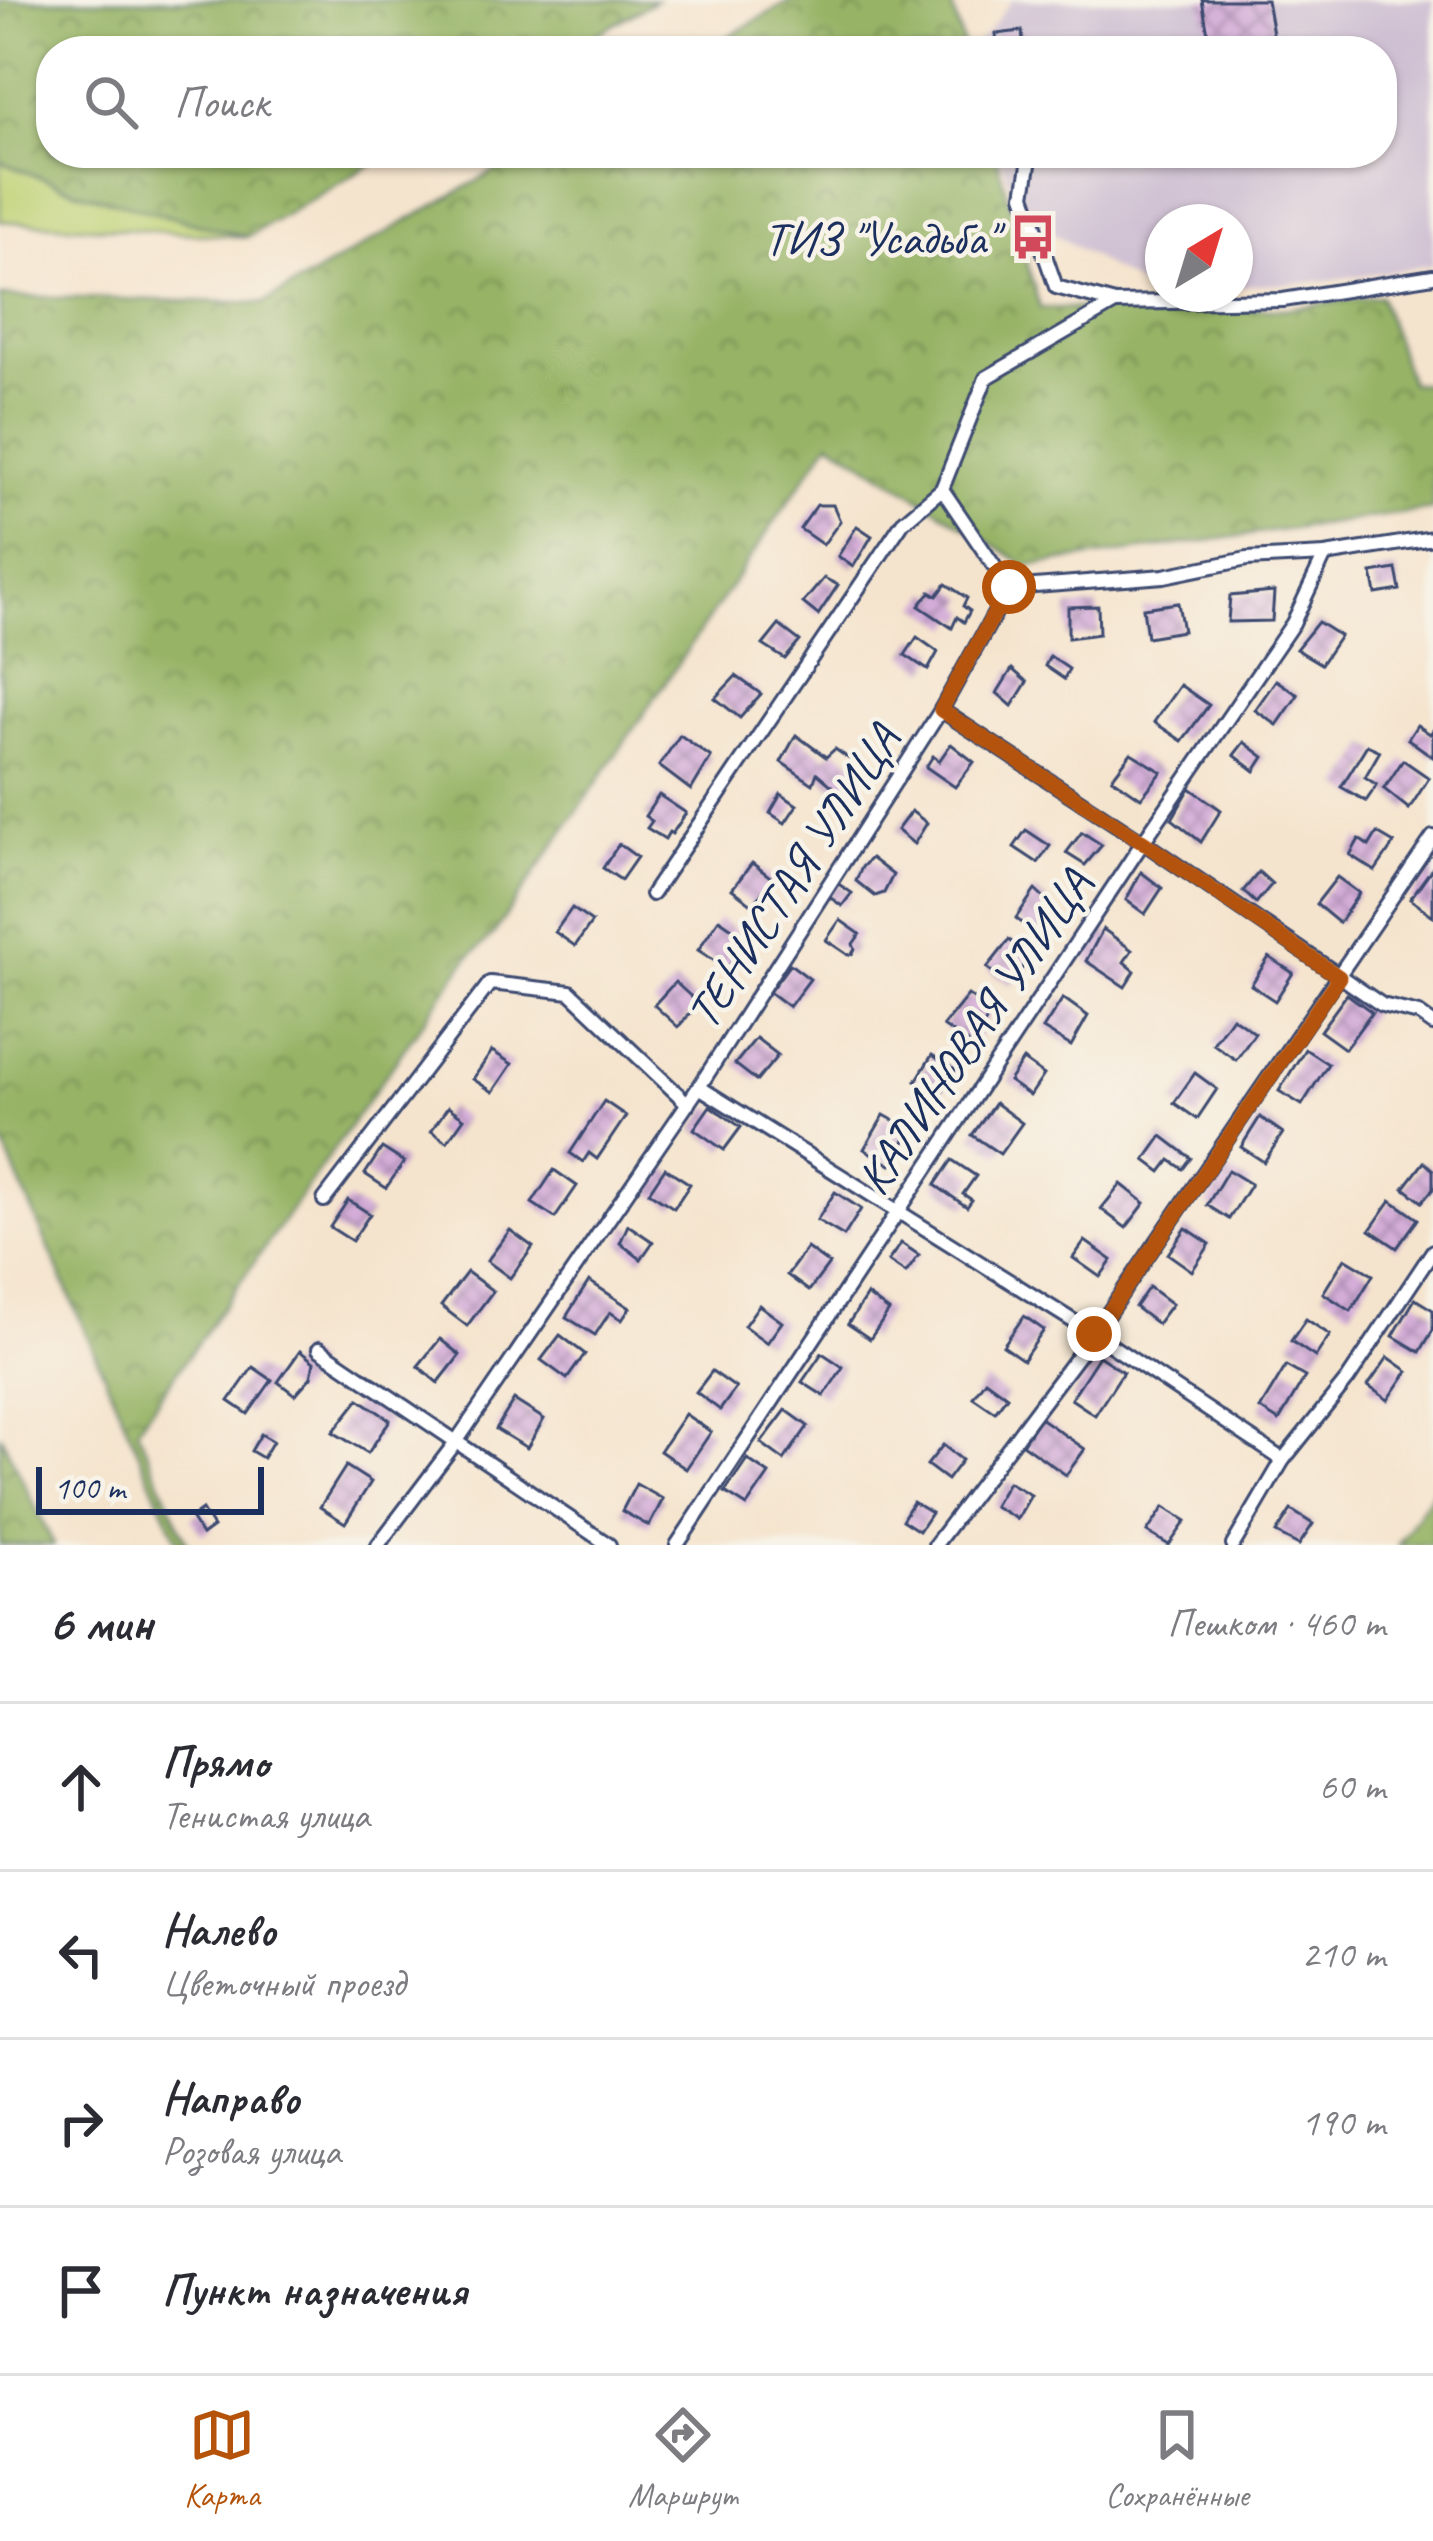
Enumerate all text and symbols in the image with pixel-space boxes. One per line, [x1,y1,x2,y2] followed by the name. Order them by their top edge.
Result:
[36,36,1397,168] search box
[78,69,144,135] icon: search
[174,74,269,131] text: Поиск
[1145,204,1253,312] north arrow
[764,208,1007,268] place label: ТИЗ "Усадьба"
[1008,212,1058,262] bus stop icon: ТИЗ "Усадьба"
[982,560,1036,614] route start
[673,712,914,1039] street label: ТЕНИСТАЯ УЛИЦА
[843,857,1105,1205] street label: КАЛИНОВАЯ УЛИЦА
[1067,1307,1121,1361] route end
[36,1461,264,1514] scale bar
[54,1467,125,1509] text: 100 m
[48,1591,153,1655] text: 6 мин
[1167,1599,1385,1648] text: Пешком · 460 m
[162,1734,269,1791] text: Прямо
[48,1754,114,1820] icon: ahead
[1319,1762,1385,1811] text: 60 m
[162,1791,370,1840] text: Тенистая улица
[162,1902,276,1959] text: Налево
[48,1922,114,1988] icon: left
[1301,1930,1385,1979] text: 210 m
[162,1959,405,2008] text: Цветочный проезд
[162,2070,300,2127] text: Направо
[48,2090,114,2156] icon: right
[1301,2098,1385,2147] text: 190 m
[162,2127,341,2176] text: Розовая улица
[48,2258,114,2324] icon: arrive
[162,2262,467,2319] text: Пункт назначения
[184,2402,260,2516] tab: Карта
[628,2402,737,2516] tab: Маршрут
[1105,2402,1249,2516] tab: Сохранённые

